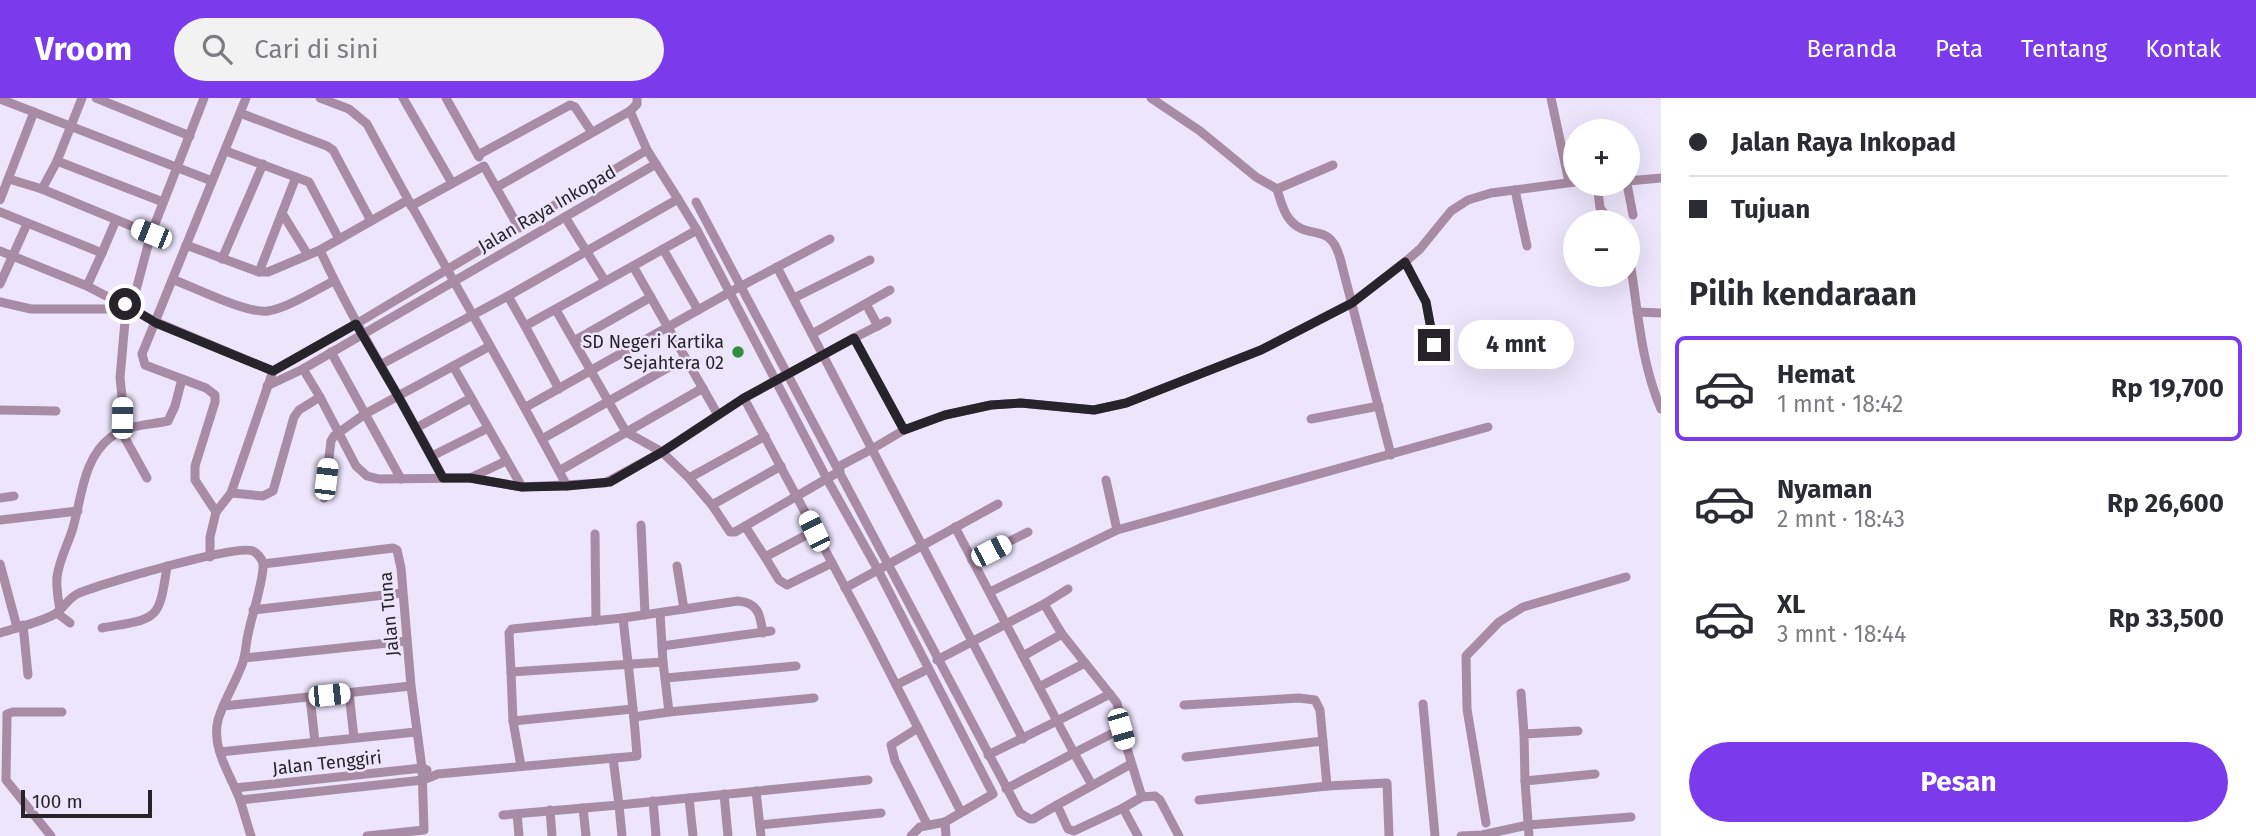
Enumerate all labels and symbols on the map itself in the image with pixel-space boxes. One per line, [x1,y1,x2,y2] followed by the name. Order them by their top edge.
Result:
[474,161,620,257] street label: Jalan Raya Inkopad
[128,216,175,252] car
[109,288,141,320] route start
[1458,320,1574,370] callout: 4 mnt
[1418,329,1450,361] route end
[583,331,724,374] place label: SD Negeri Kartika Sejahtera 02
[730,344,746,360] marker: SD Negeri Kartika Sejahtera 02
[112,397,133,439] car
[314,457,339,501] car
[796,508,833,554] car
[968,532,1015,570] car
[374,571,404,657] street label: Jalan Tuna
[308,682,351,708] car
[1106,706,1137,752] car
[271,746,383,780] street label: Jalan Tenggiri
[21,787,152,819] scale bar

